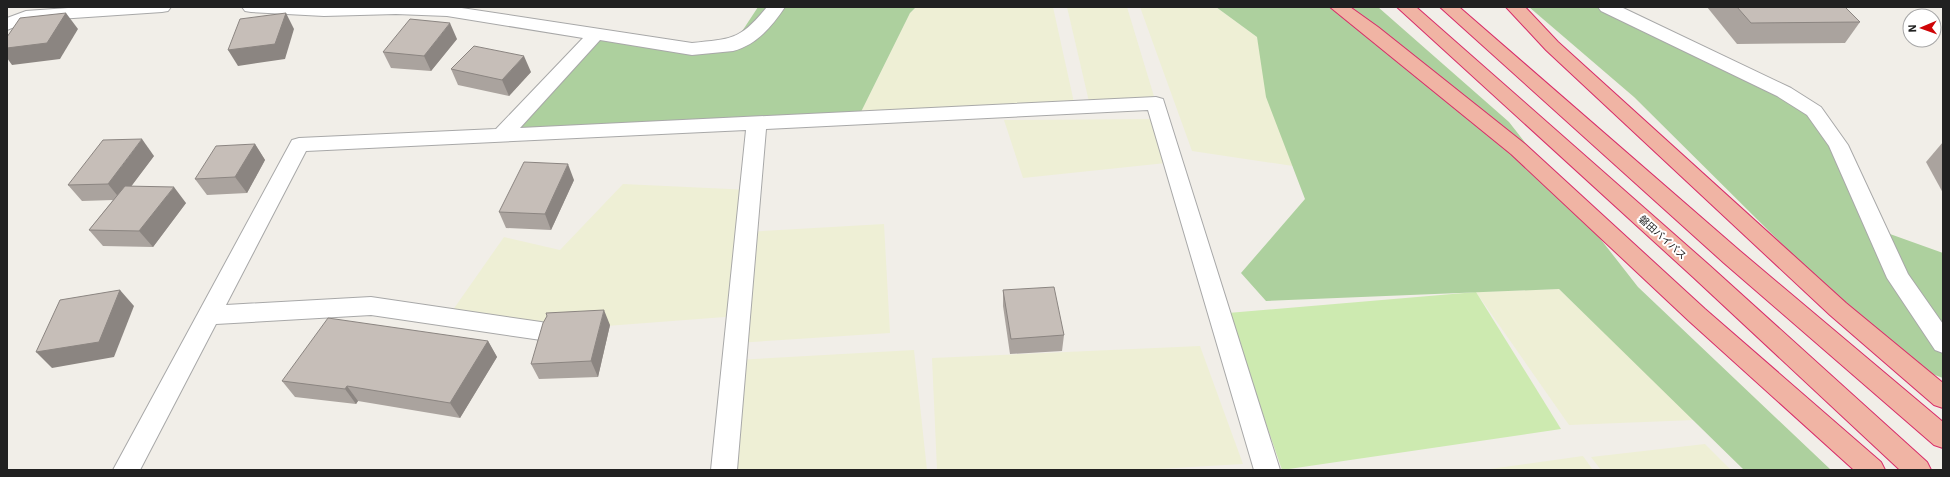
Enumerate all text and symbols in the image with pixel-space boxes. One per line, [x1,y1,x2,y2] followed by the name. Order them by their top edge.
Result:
[1902,8,1942,48] north arrow
[1905,24,1919,33] text: N
[1636,213,1689,262] street label: 磐田バイパス

